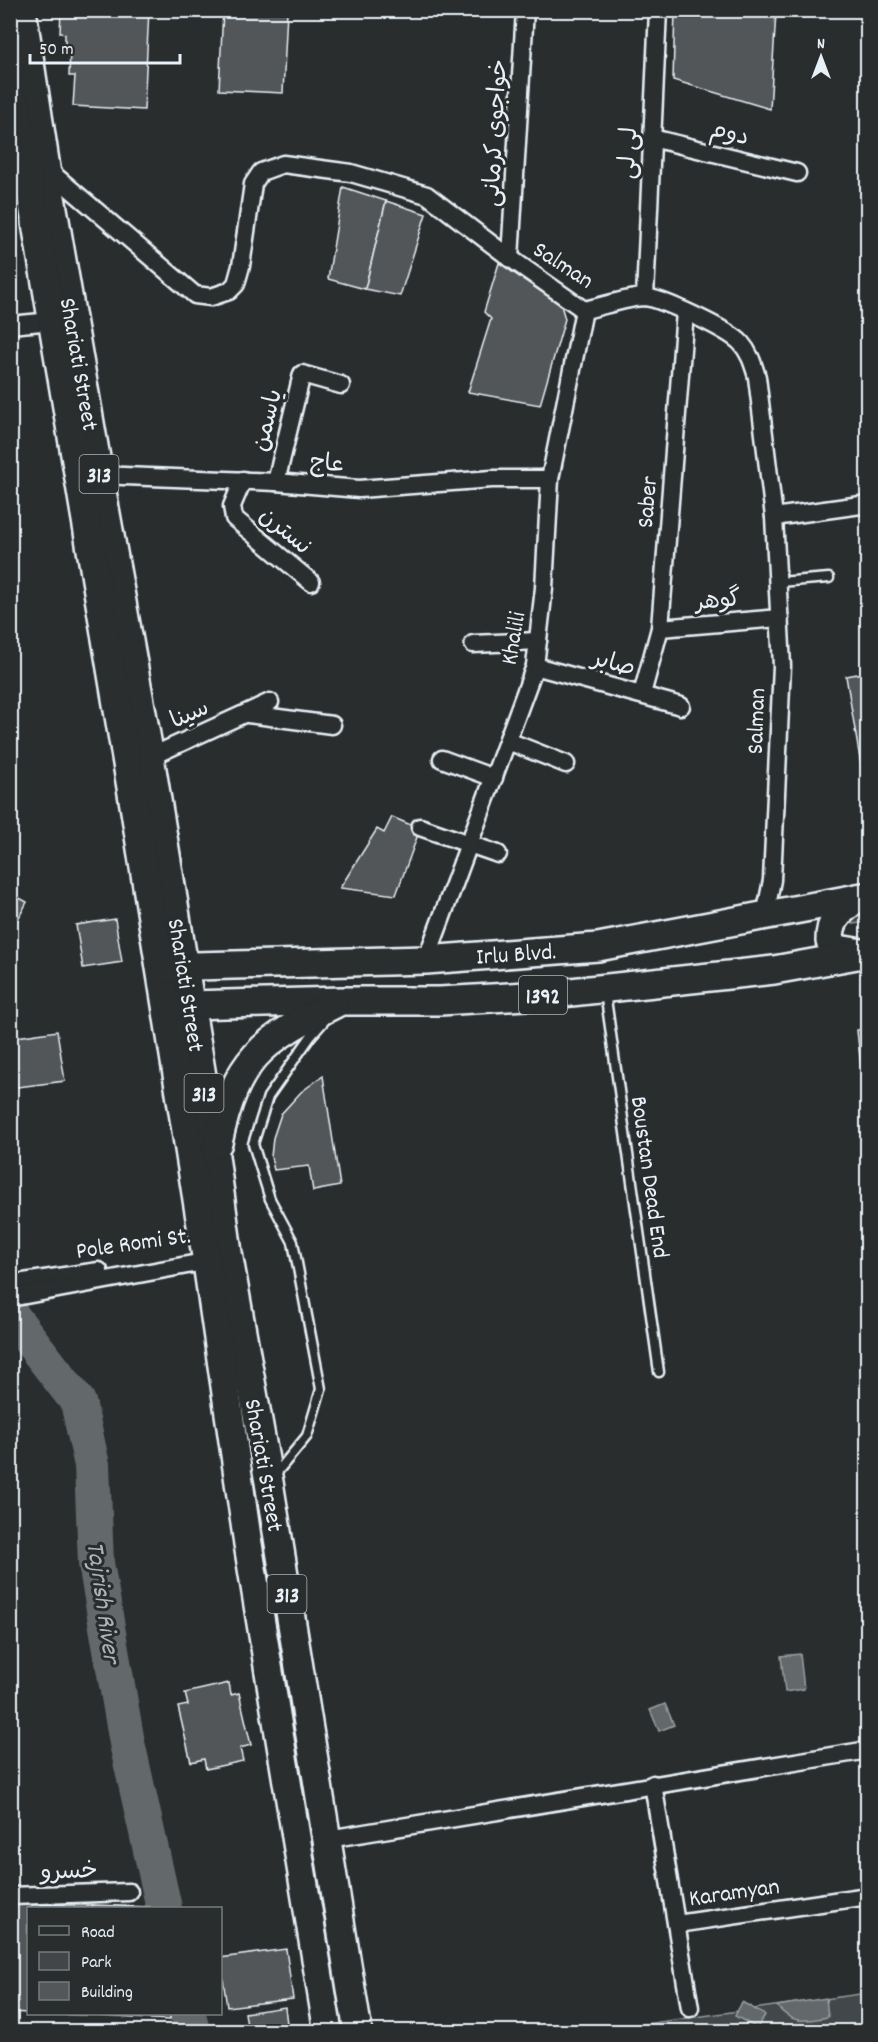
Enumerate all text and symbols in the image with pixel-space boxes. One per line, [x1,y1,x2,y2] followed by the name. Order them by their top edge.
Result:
[30,27,180,65] scale bar
[791,27,851,87] north arrow
[817,33,825,56] text: N
[39,38,74,63] text: 50 m
[476,58,518,208] street label: خواجوی کرمانی
[706,114,752,156] street label: دوم
[612,126,648,180] street label: لی لی
[525,234,599,299] street label: Salman
[49,295,105,434] street label: Shariati Street
[245,386,293,455] street label: یاسمن
[308,447,345,483] street label: عاج
[80,455,118,493] road number: 313
[630,475,668,529] street label: Saber
[250,500,318,564] street label: نسترن
[692,583,742,621] street label: گوهر
[494,609,536,668] street label: Khalili
[586,642,639,687] street label: صابر
[740,687,776,755] street label: Salman
[165,692,215,739] street label: سینا
[157,916,211,1055] street label: Shariati Street
[475,936,557,976] street label: Irlu Blvd.
[519,976,567,1014] road number: 1392
[184,1074,224,1112] road number: 313
[620,1094,676,1261] street label: Boustan Dead End
[74,1220,193,1270] street label: Pole Romi St.
[234,1396,290,1535] street label: Shariati Street
[75,1540,129,1669] water label: Tajrish River
[268,1575,306,1613] road number: 313
[38,1855,98,1891] street label: خسرو
[687,1871,782,1917] street label: Karamyan
[27,1907,222,2015] legend
[81,1921,115,1946] text: Road
[81,1951,112,1976] text: Park
[81,1981,133,2006] text: Building

